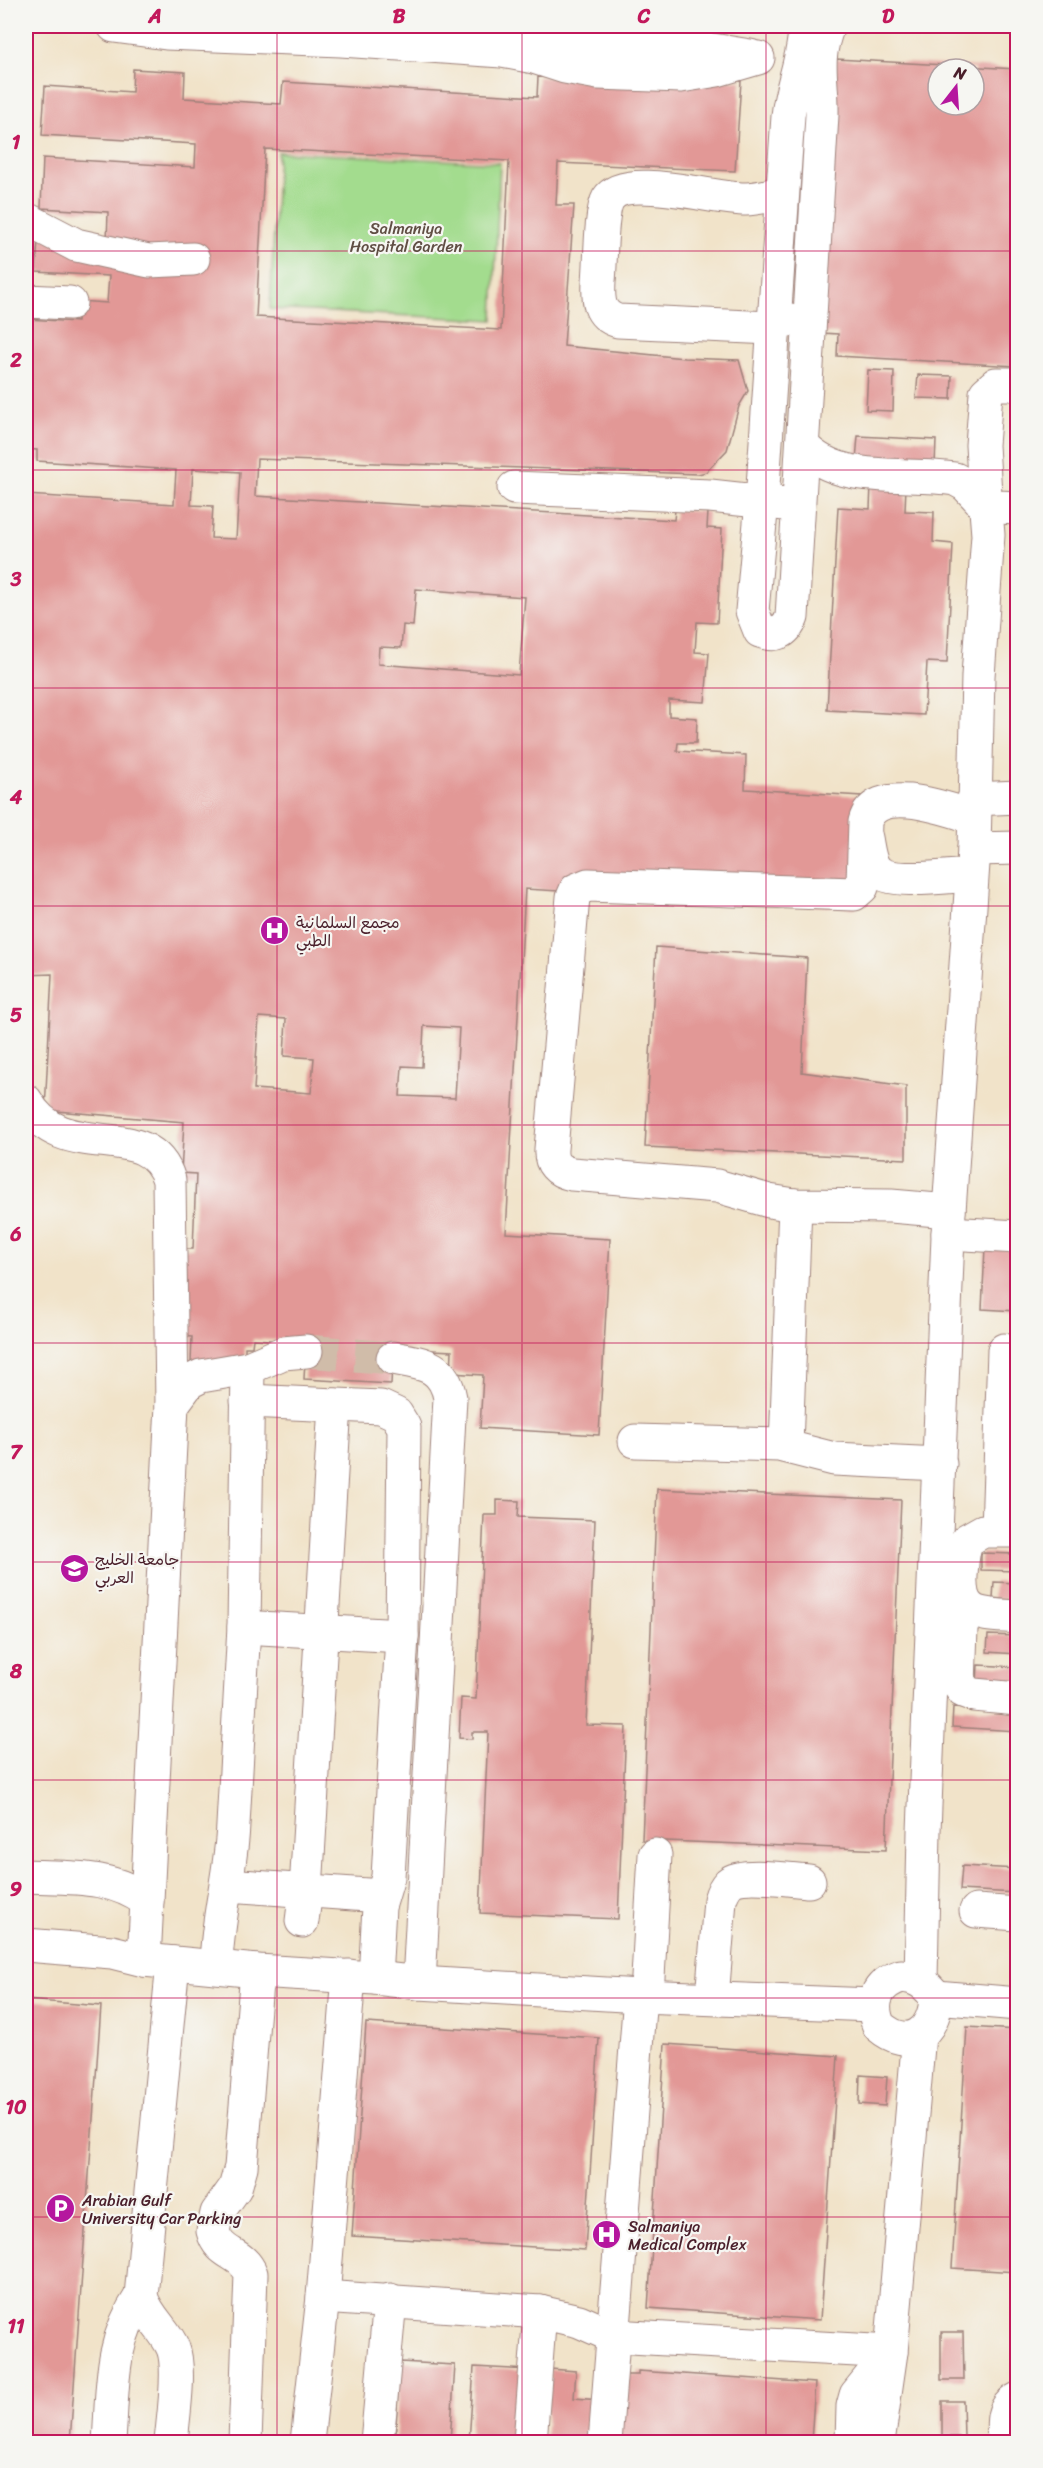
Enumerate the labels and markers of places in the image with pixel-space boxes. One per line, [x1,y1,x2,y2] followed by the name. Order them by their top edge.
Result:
[296,908,400,955] place label: مجمع السلمانية الطبي
[259,915,291,947] hospital icon: مجمع السلمانية الطبي
[95,1545,179,1592] place label: جامعة الخليج العربي
[58,1552,90,1584] school or university icon: جامعة الخليج العربي
[81,2186,241,2233] place label: Arabian Gulf University Car Parking
[45,2193,77,2225] parking icon: Arabian Gulf University Car Parking
[628,2212,747,2259] place label: Salmaniya Medical Complex
[591,2219,623,2251] hospital icon: Salmaniya Medical Complex

